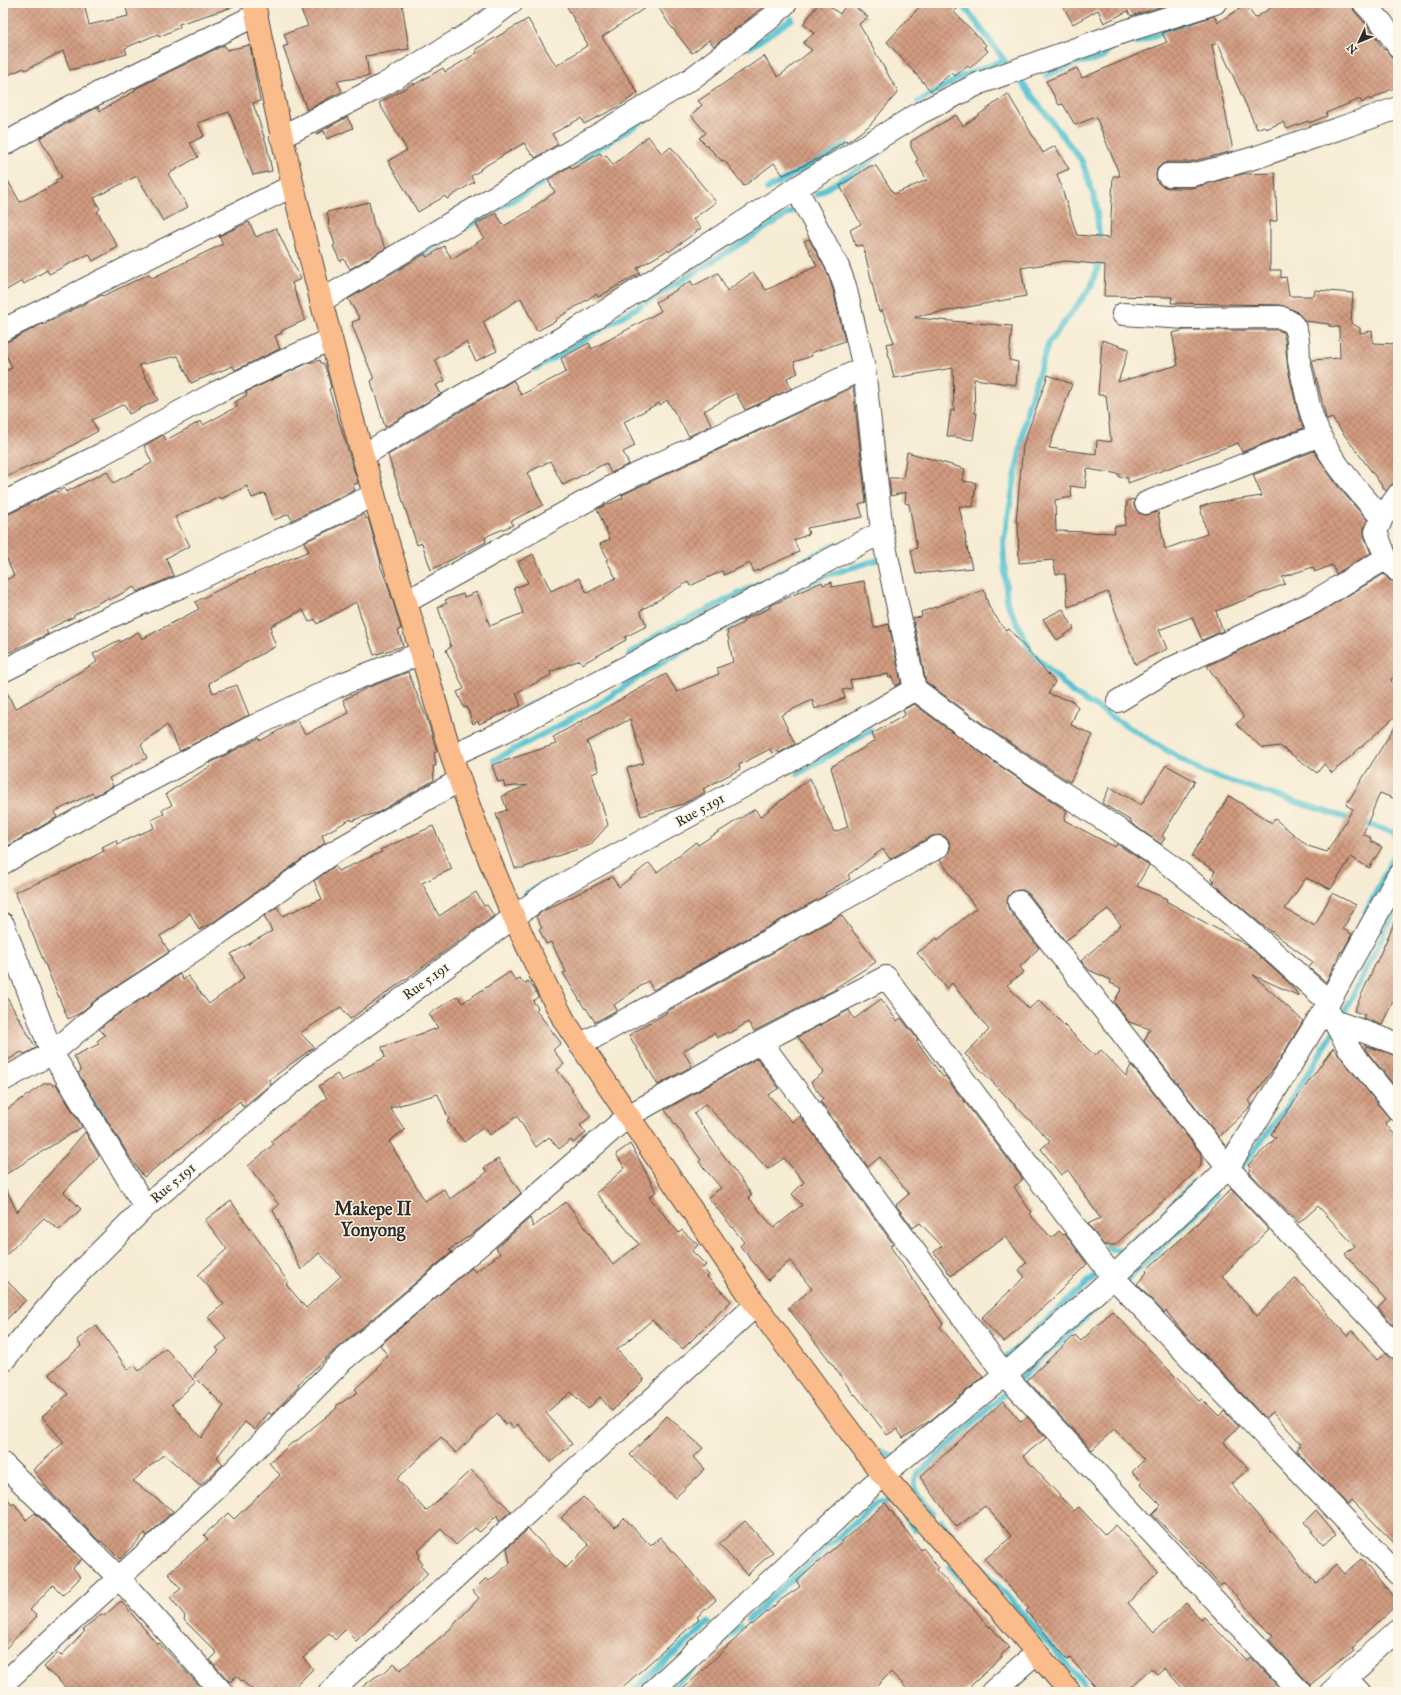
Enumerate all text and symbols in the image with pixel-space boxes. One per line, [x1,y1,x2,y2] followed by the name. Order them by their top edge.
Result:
[1339,22,1379,62] north arrow
[1344,40,1360,56] text: N
[672,789,728,830] street label: Rue 5.191
[399,958,453,1004] street label: Rue 5.191
[147,1159,199,1207] street label: Rue 5.191
[334,1198,412,1242] district label: Makepe II Yonyong

